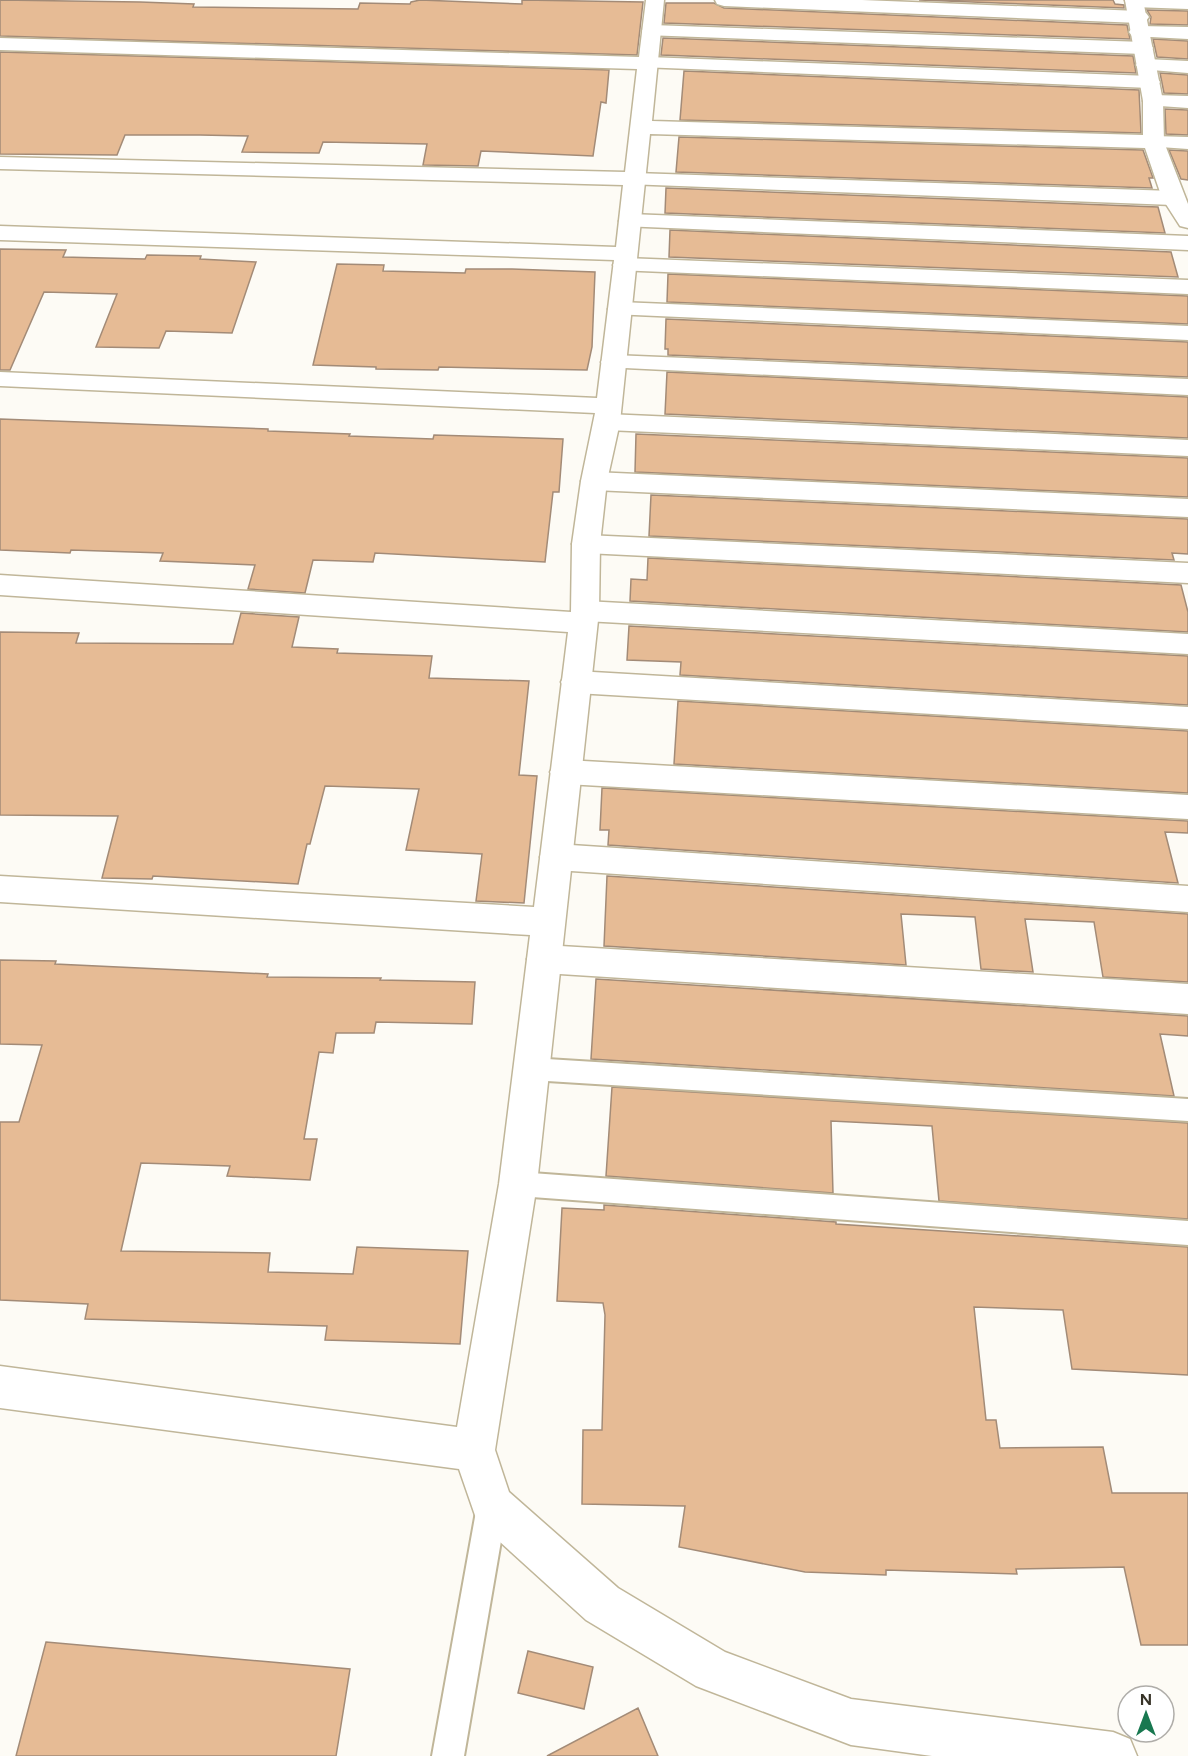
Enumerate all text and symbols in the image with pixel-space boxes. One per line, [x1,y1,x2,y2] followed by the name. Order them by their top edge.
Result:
[1116,1684,1176,1744] north arrow
[1140,1690,1152,1709] text: N

